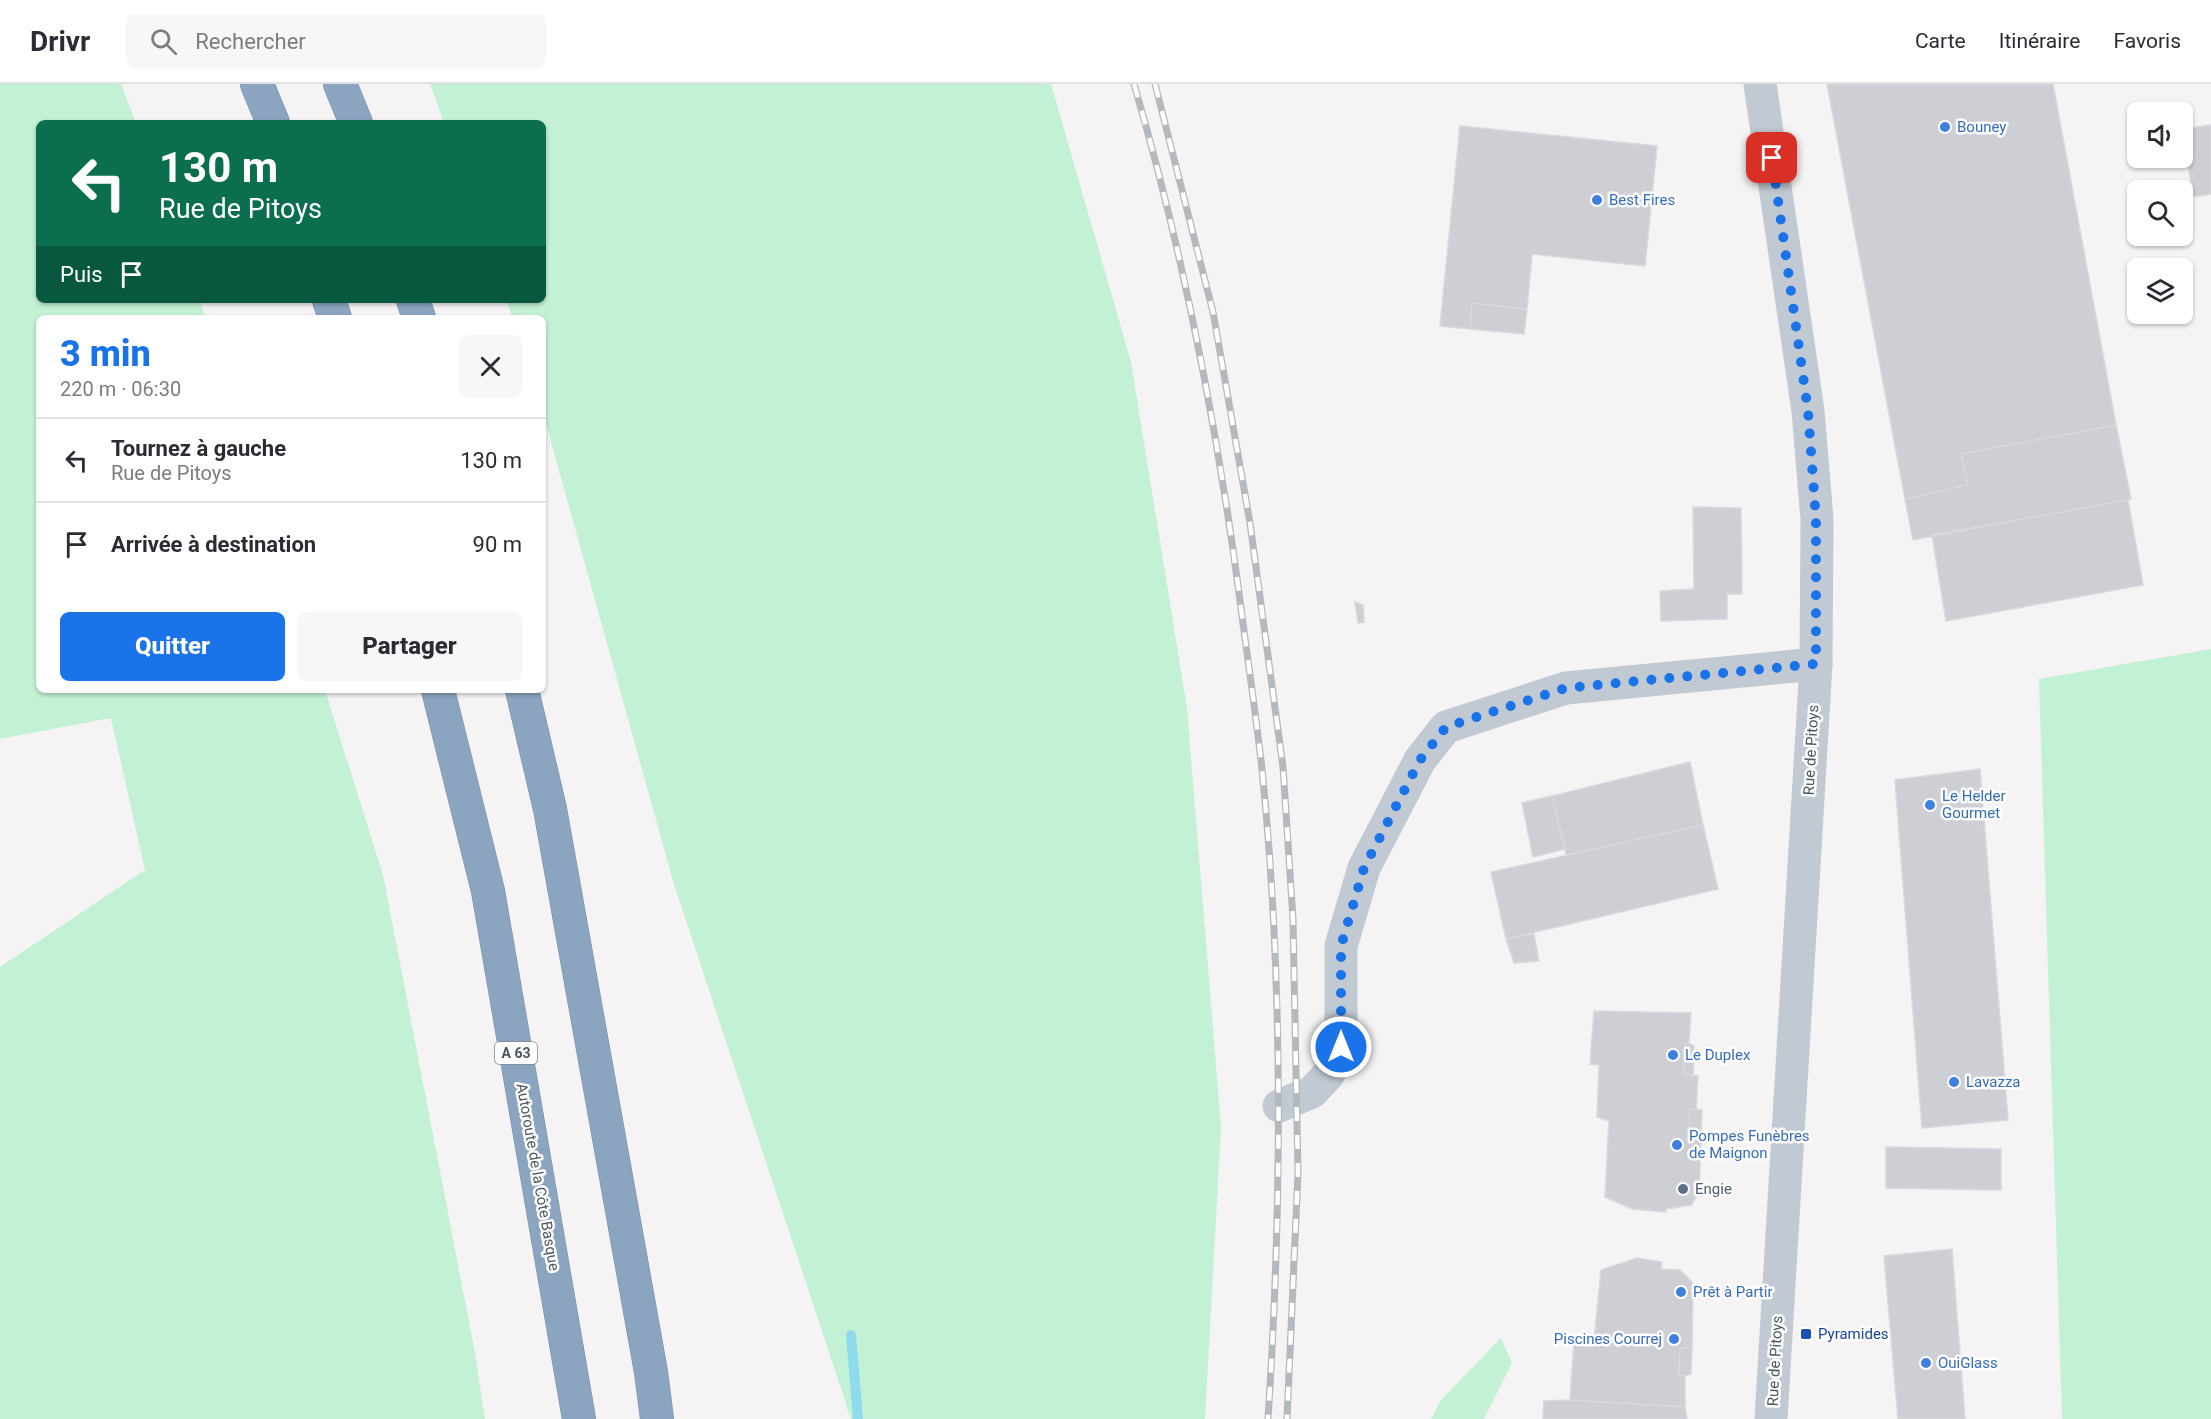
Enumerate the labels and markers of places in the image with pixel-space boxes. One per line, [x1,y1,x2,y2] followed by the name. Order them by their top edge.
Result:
[1957,118,2006,136] place label: Bouney
[1938,120,1952,134] marker: Bouney
[1746,132,1797,183] pin
[1609,191,1675,209] place label: Best Fires
[1590,193,1604,207] marker: Best Fires
[1942,787,2006,822] place label: Le Helder Gourmet
[1923,798,1937,812] marker: Le Helder Gourmet
[1685,1046,1751,1064] place label: Le Duplex
[1666,1048,1680,1062] marker: Le Duplex
[1966,1073,2021,1091] place label: Lavazza
[1947,1075,1961,1089] marker: Lavazza
[1689,1127,1810,1162] place label: Pompes Funèbres de Maignon
[1670,1138,1684,1152] marker: Pompes Funèbres de Maignon
[1695,1180,1732,1198] place label: Engie
[1676,1182,1690,1196] marker: Engie
[1693,1283,1773,1301] place label: Prêt à Partir
[1674,1285,1688,1299] marker: Prêt à Partir
[1818,1325,1889,1343] place label: Pyramides
[1799,1327,1813,1341] marker: Pyramides
[1554,1330,1662,1348] place label: Piscines Courrej
[1667,1332,1681,1346] marker: Piscines Courrej
[1938,1354,1998,1372] place label: OuiGlass
[1919,1356,1933,1370] marker: OuiGlass

